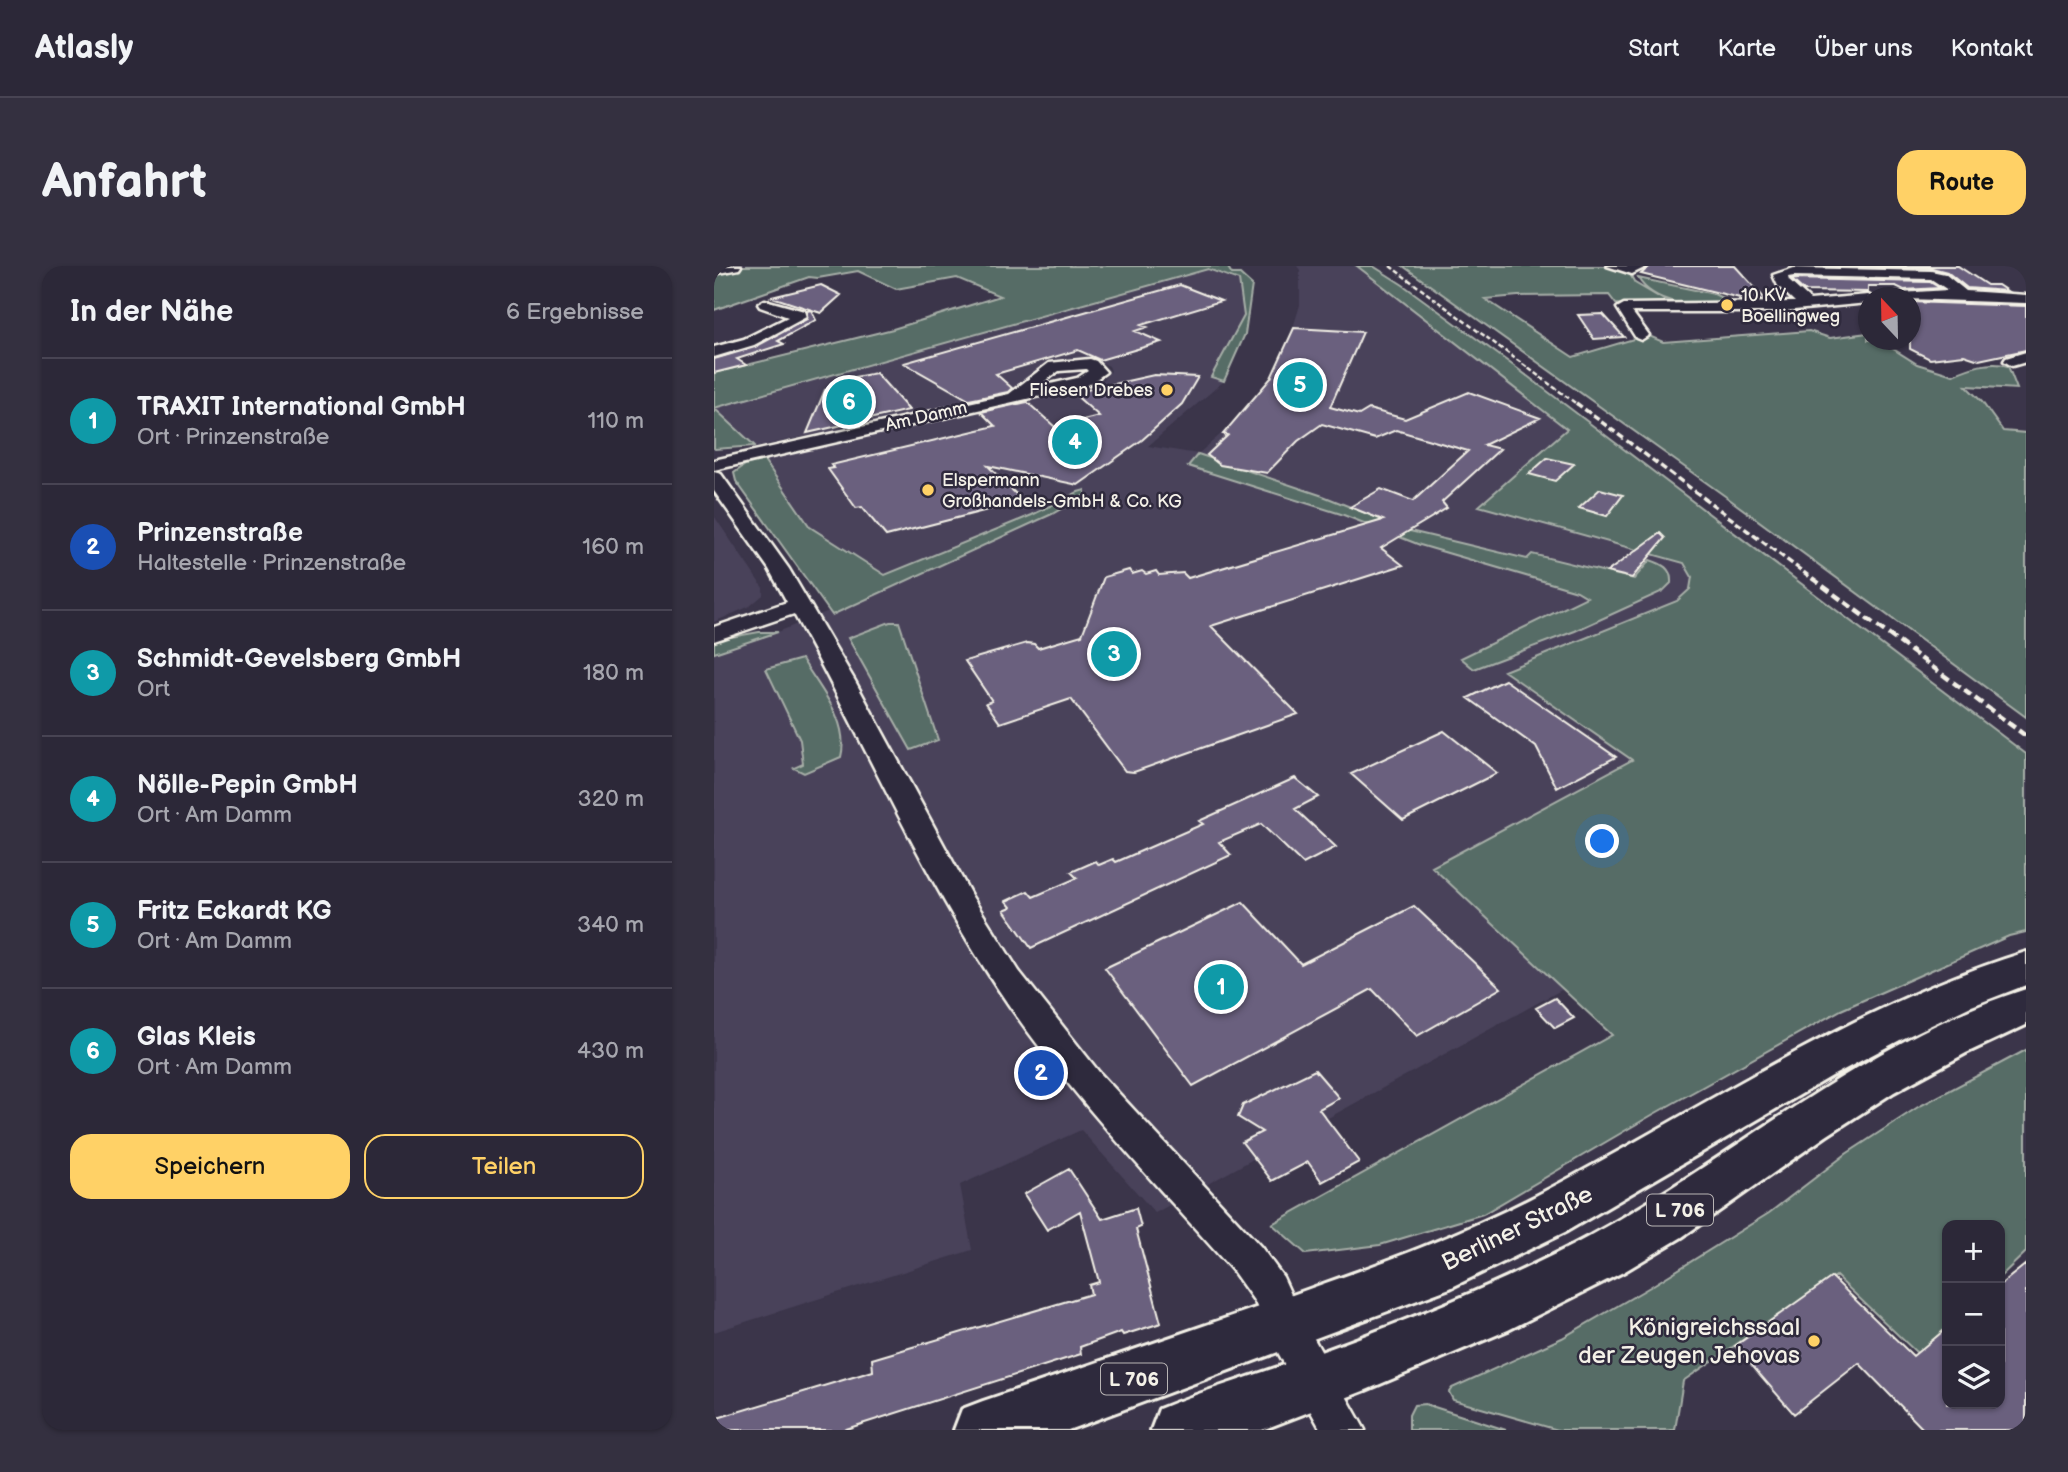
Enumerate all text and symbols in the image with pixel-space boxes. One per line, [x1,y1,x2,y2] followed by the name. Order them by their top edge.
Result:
[35,28,133,68] text: Atlasly
[1628,34,1679,63] text: Start
[1717,34,1776,63] text: Karte
[1814,34,1913,63] text: Über uns
[1951,34,2033,63] text: Kontakt
[1897,150,2026,215] button: Route
[42,153,207,212] text: Anfahrt
[1741,285,1840,327] place label: 10 KV Boellingweg
[1858,287,1921,350] north arrow
[70,294,233,330] text: In der Nähe
[1719,297,1735,313] marker: 10 KV Boellingweg
[506,298,644,326] text: 6 Ergebnisse
[1277,359,1323,411] pin: 5
[826,376,872,428] pin: 6
[1029,380,1153,401] place label: Fliesen Drebes
[1159,382,1175,398] marker: Fliesen Drebes
[137,392,466,423] text: TRAXIT International GmbH
[883,397,969,436] street label: Am Damm
[88,407,98,435] text: 1
[587,407,644,435] text: 110 m
[1052,416,1098,468] pin: 4
[137,423,329,451] text: Ort · Prinzenstraße
[942,470,1182,512] place label: Elspermann Großhandels-GmbH & Co. KG
[920,482,936,498] marker: Elspermann Großhandels-GmbH & Co. KG
[137,518,303,549] text: Prinzenstraße
[86,533,100,561] text: 2
[582,533,644,561] text: 160 m
[137,549,406,577] text: Haltestelle · Prinzenstraße
[1091,628,1137,680] pin: 3
[137,644,461,675] text: Schmidt-Gevelsberg GmbH
[86,659,100,687] text: 3
[583,659,644,687] text: 180 m
[137,675,170,703] text: Ort
[137,770,358,801] text: Nölle-Pepin GmbH
[86,785,100,813] text: 4
[578,785,644,813] text: 320 m
[137,801,292,829] text: Ort · Am Damm
[1585,824,1619,858] your location
[137,896,332,927] text: Fritz Eckardt KG
[86,911,100,939] text: 5
[577,911,644,939] text: 340 m
[137,927,292,955] text: Ort · Am Damm
[1198,961,1244,1013] pin: 1
[137,1022,256,1053] text: Glas Kleis
[86,1037,100,1065] text: 6
[577,1037,644,1065] text: 430 m
[1018,1047,1064,1099] pin: 2
[137,1053,292,1081] text: Ort · Am Damm
[70,1134,350,1199] button: Speichern
[364,1134,644,1199] button: Teilen
[1437,1179,1597,1277] street label: Berliner Straße
[1647,1194,1713,1226] road number: L 706
[1942,1220,2005,1409] map controls
[1942,1220,2005,1283] button: +
[1942,1283,2005,1346] button: −
[1578,1313,1800,1370] place label: Königreichssaal der Zeugen Jehovas
[1806,1333,1822,1349] marker: Königreichssaal der Zeugen Jehovas
[1942,1346,2005,1409] button: layers
[1101,1364,1167,1394] road number: L 706

